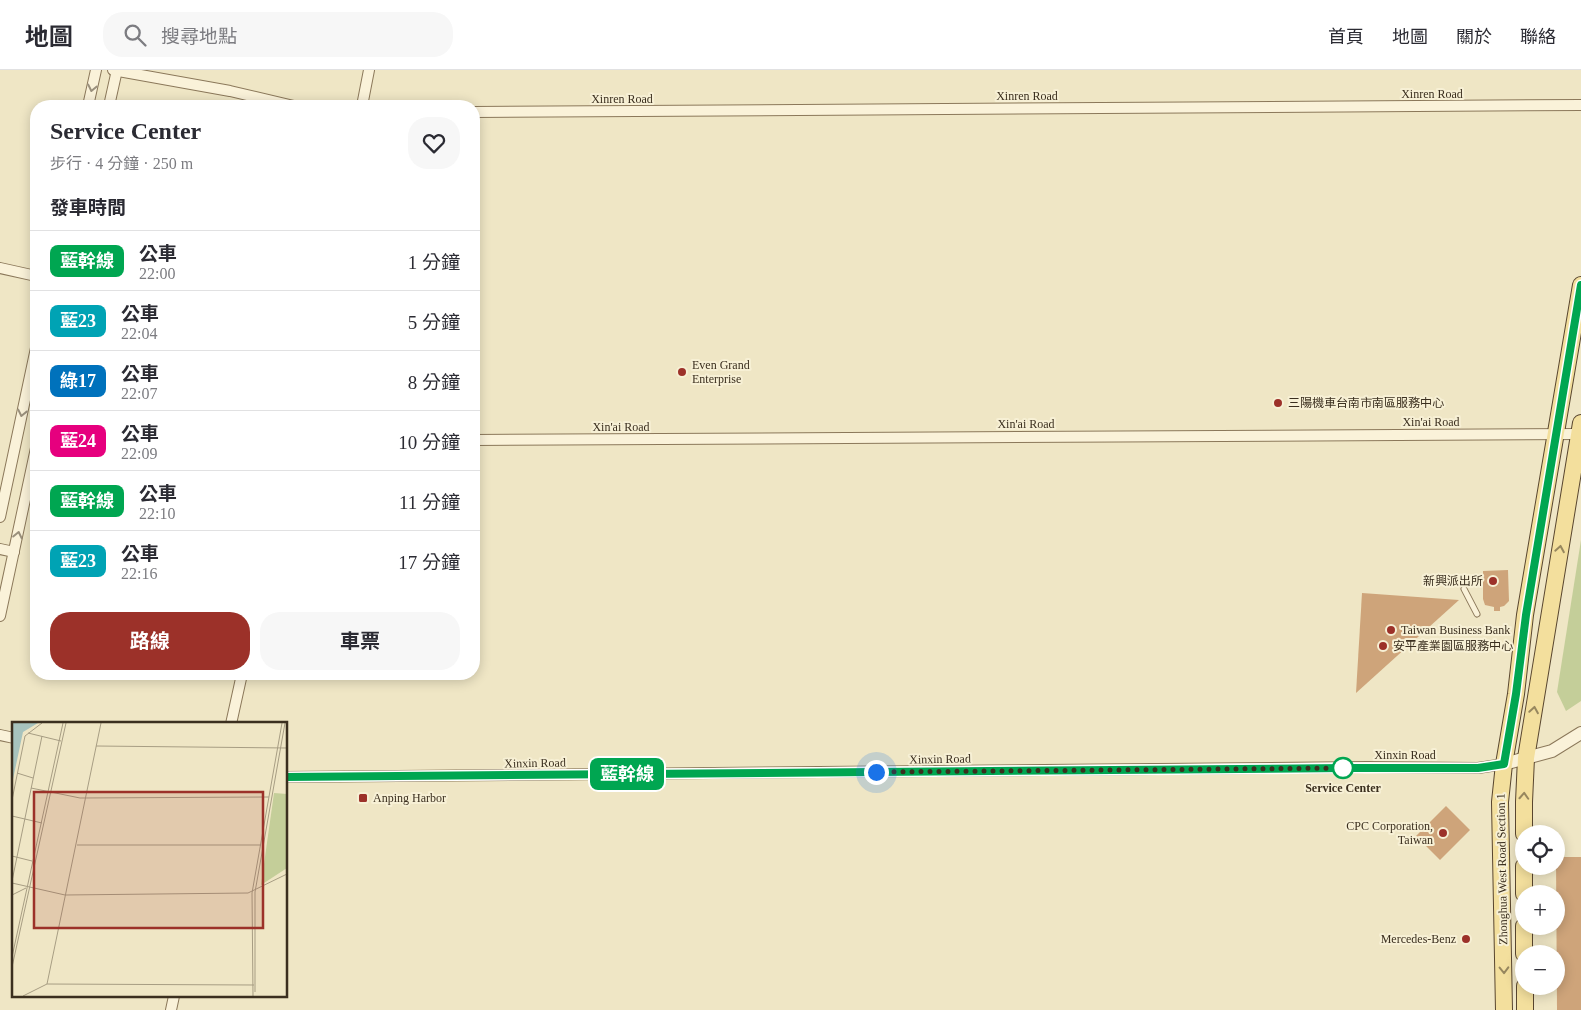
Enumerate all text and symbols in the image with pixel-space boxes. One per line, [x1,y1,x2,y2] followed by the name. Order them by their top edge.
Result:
[103,12,453,57] search box
[121,21,149,49] icon: search
[25,24,73,50] text: 地圖
[161,26,237,47] text: 搜尋地點
[1328,27,1364,47] text: 首頁
[1392,27,1428,47] text: 地圖
[1456,27,1492,47] text: 關於
[1520,27,1556,47] text: 聯絡
[87,84,98,93] one-way arrow
[1401,87,1463,101] street label: Xinren Road
[996,89,1058,103] street label: Xinren Road
[591,92,653,106] street label: Xinren Road
[408,117,460,169] button: heart
[50,118,201,144] text: Service Center
[50,155,193,172] text: 步行 · 4 分鐘 · 250 m
[50,197,126,218] text: 發車時間
[139,243,177,264] text: 公車
[60,251,114,271] text: 藍幹線
[408,252,460,273] text: 1 分鐘
[139,265,175,282] text: 22:00
[121,303,159,324] text: 公車
[60,311,96,331] text: 藍23
[408,312,460,333] text: 5 分鐘
[121,325,157,342] text: 22:04
[692,358,750,386] place label: Even Grand Enterprise
[121,363,159,384] text: 公車
[676,366,688,378] marker: Even Grand Enterprise
[60,371,96,391] text: 綠17
[408,372,460,393] text: 8 分鐘
[121,385,157,402] text: 22:07
[1288,396,1444,410] place label: 三陽機車台南市南區服務中心
[1272,397,1284,409] marker: 三陽機車台南市南區服務中心
[17,408,28,417] one-way arrow
[1402,415,1460,429] street label: Xin'ai Road
[997,417,1055,431] street label: Xin'ai Road
[592,420,650,434] street label: Xin'ai Road
[121,423,159,444] text: 公車
[60,431,96,451] text: 藍24
[398,432,460,453] text: 10 分鐘
[121,445,157,462] text: 22:09
[139,483,177,504] text: 公車
[60,491,114,511] text: 藍幹線
[399,492,460,513] text: 11 分鐘
[139,505,175,522] text: 22:10
[12,530,23,539] one-way arrow
[121,543,159,564] text: 公車
[1555,545,1565,554] one-way arrow
[60,551,96,571] text: 藍23
[398,552,460,573] text: 17 分鐘
[121,565,157,582] text: 22:16
[1423,574,1483,588] place label: 新興派出所
[1487,575,1499,587] marker: 新興派出所
[50,612,250,670] button: 路線
[260,612,460,670] button: 車票
[1401,623,1510,637] place label: Taiwan Business Bank
[1385,624,1397,636] marker: Taiwan Business Bank
[1393,639,1513,653] place label: 安平產業園區服務中心
[1377,640,1389,652] marker: 安平產業園區服務中心
[1528,705,1538,714] one-way arrow
[12,722,288,998] inset map
[1374,748,1436,762] street label: Xinxin Road
[909,751,971,767] street label: Xinxin Road
[504,755,566,771] street label: Xinxin Road
[1332,757,1354,779] marker: Service Center
[598,758,656,790] line badge: 藍幹線
[864,760,889,785] your location
[600,764,654,784] text: 藍幹線
[1305,781,1381,795] place label: Service Center
[373,791,446,805] place label: Anping Harbor
[1519,791,1530,799] one-way arrow
[357,792,369,804] marker: Anping Harbor
[1494,793,1510,945] street label: Zhonghua West Road Section 1
[1346,819,1433,847] place label: CPC Corporation, Taiwan
[1515,825,1565,995] map controls
[1515,825,1565,875] button: locate
[1437,827,1449,839] marker: CPC Corporation, Taiwan
[1515,885,1565,935] button: +
[1381,932,1456,946] place label: Mercedes-Benz
[1460,933,1472,945] marker: Mercedes-Benz
[1515,945,1565,995] button: −
[1498,966,1509,974] one-way arrow

